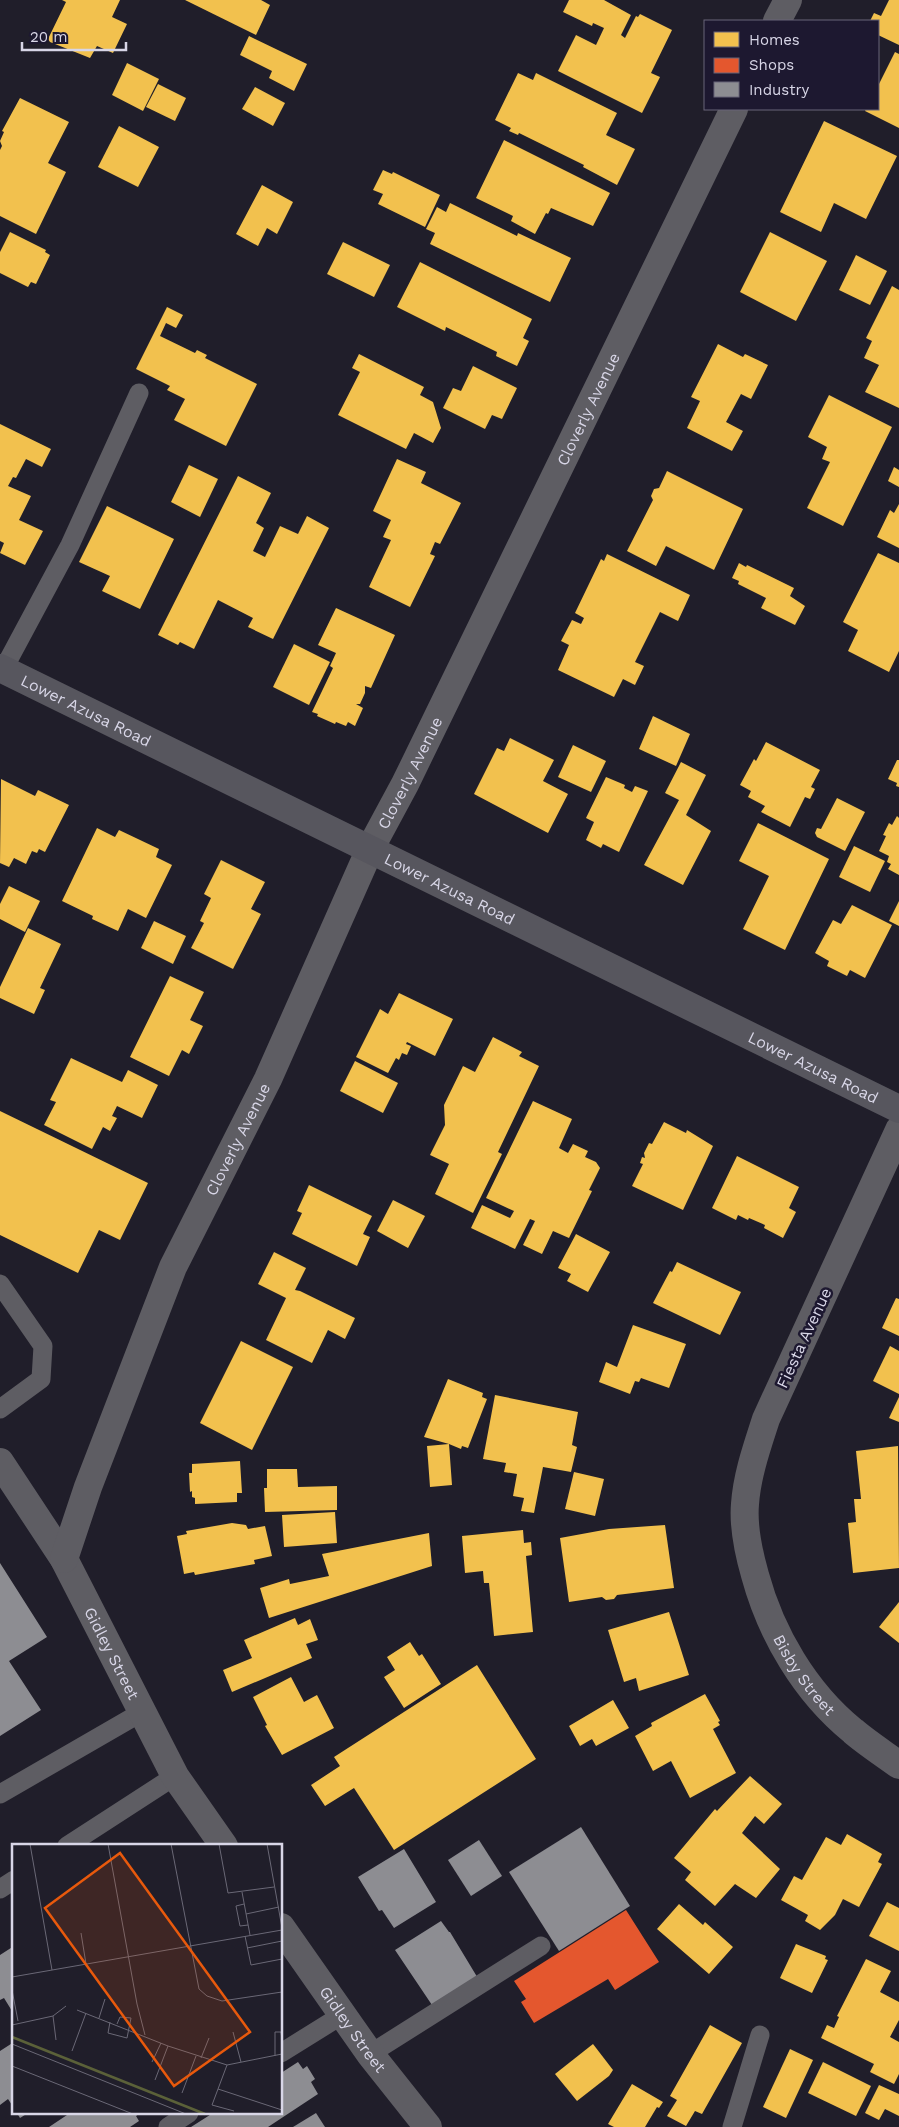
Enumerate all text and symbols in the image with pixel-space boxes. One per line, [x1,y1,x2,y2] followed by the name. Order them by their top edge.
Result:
[22,20,126,52] scale bar
[704,20,879,110] legend
[30,28,68,46] text: 20 m
[749,31,800,49] text: Homes
[749,56,794,74] text: Shops
[749,81,810,99] text: Industry
[552,349,623,469] street label: Cloverly Avenue
[18,670,154,750] street label: Lower Azusa Road
[373,713,446,832] street label: Cloverly Avenue
[382,849,518,929] street label: Lower Azusa Road
[745,1027,882,1107] street label: Lower Azusa Road
[201,1080,274,1198] street label: Cloverly Avenue
[772,1285,836,1391] street label: Fiesta Avenue
[81,1604,144,1703] street label: Gidley Street
[770,1631,839,1719] street label: Bisby Street
[12,1844,282,2114] inset map
[316,1982,390,2076] street label: Gidley Street

